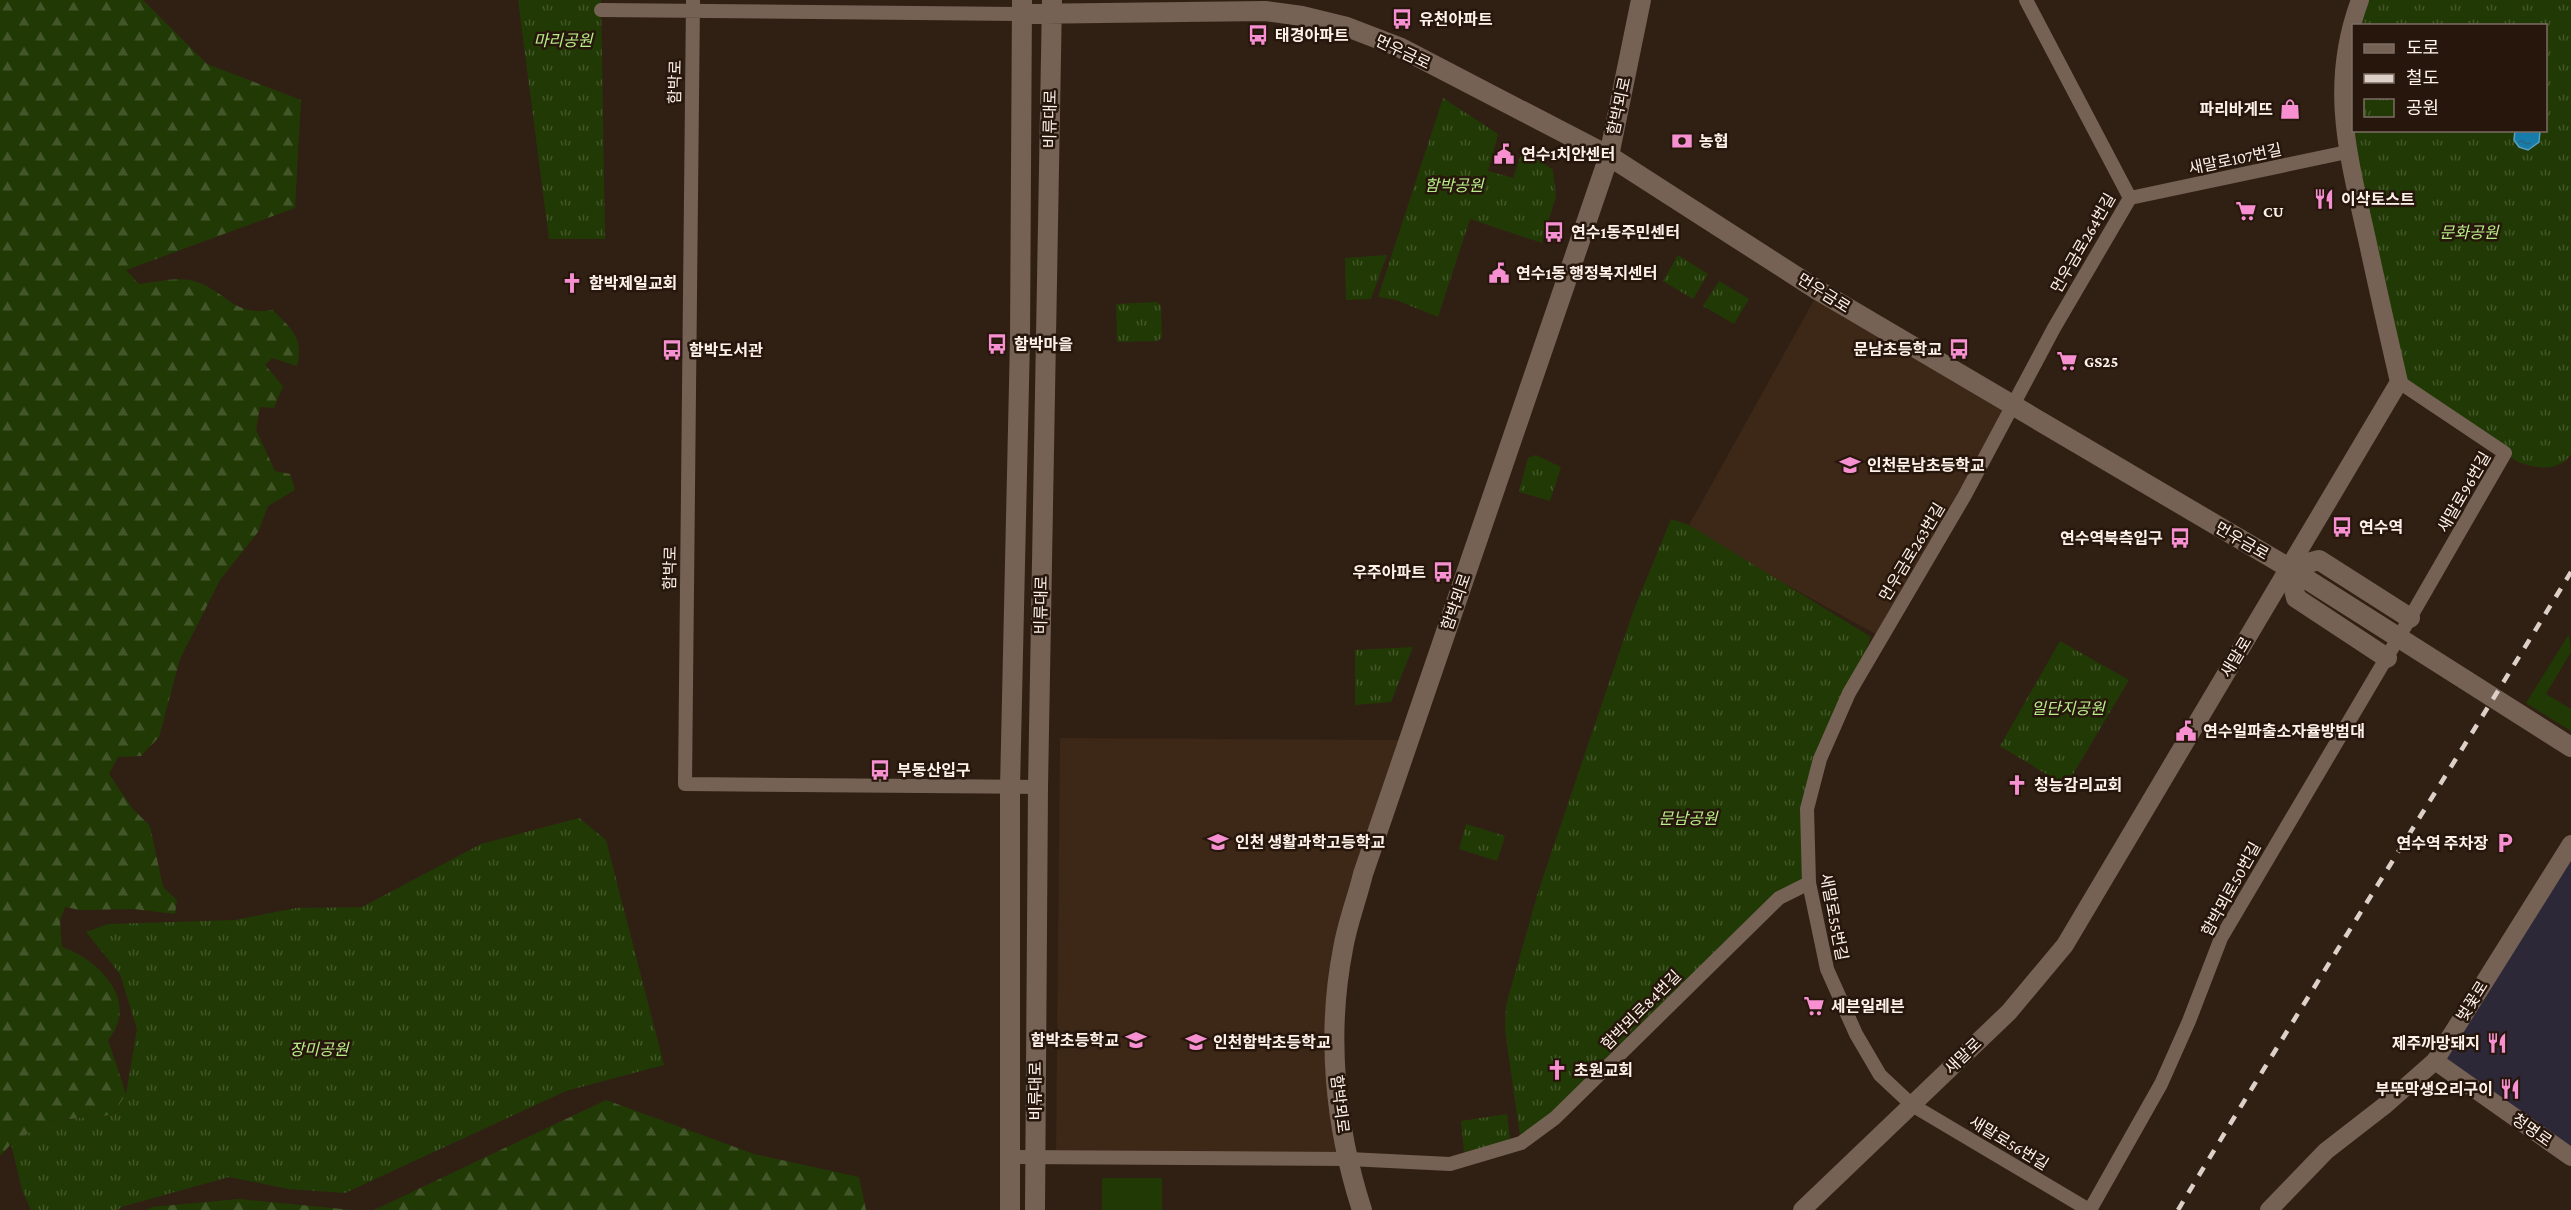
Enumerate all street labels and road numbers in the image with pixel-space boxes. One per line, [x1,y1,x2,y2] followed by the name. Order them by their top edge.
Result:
[1373,32,1434,72] street label: 먼우금로
[666,60,684,104] street label: 함박로
[1605,75,1633,137] street label: 함박뫼로
[1041,89,1059,149] street label: 비류대로
[2187,141,2283,177] street label: 새말로107번길
[2048,190,2118,296] street label: 먼우금로264번길
[1795,270,1854,316] street label: 먼우금로
[2434,449,2494,535] street label: 새말로96번길
[1876,500,1948,604] street label: 먼우금로263번길
[2212,519,2272,563] street label: 먼우금로
[661,546,679,590] street label: 함박로
[1438,571,1474,633] street label: 함박뫼로
[1032,575,1050,635] street label: 비류대로
[2217,633,2255,680] street label: 새말로
[2198,839,2264,939] street label: 함박뫼로50번길
[1817,872,1851,962] street label: 새말로55번길
[1598,967,1684,1053] street label: 함박뫼로84번길
[2453,978,2491,1024] street label: 벚꽃로
[1941,1034,1985,1077] street label: 새말로
[1027,1061,1044,1120] street label: 비류대로
[1328,1074,1352,1135] street label: 함박뫼로
[2509,1110,2555,1150] street label: 청명로
[1966,1113,2052,1173] street label: 새말로56번길

